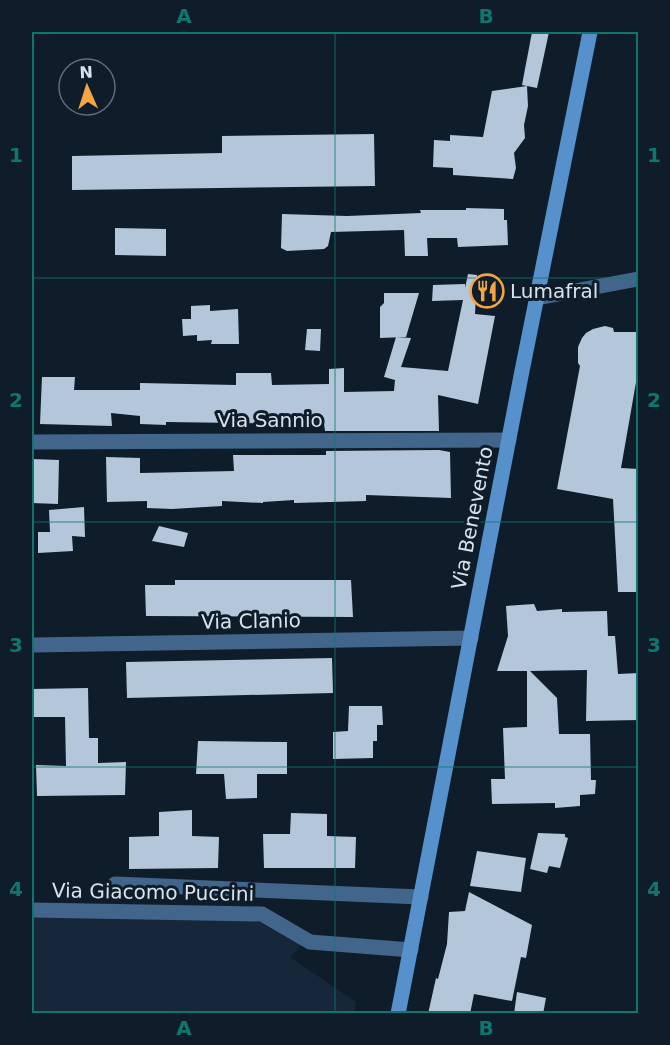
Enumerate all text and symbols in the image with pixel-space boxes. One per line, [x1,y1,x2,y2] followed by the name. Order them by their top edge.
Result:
[176,4,192,28] text: A
[478,4,494,28] text: B
[57,57,117,117] north arrow
[79,63,93,82] text: N
[9,143,23,167] text: 1
[647,143,661,167] text: 1
[469,273,505,309] restaurant icon: Lumafral
[510,279,598,303] place label: Lumafral
[9,388,23,412] text: 2
[647,388,661,412] text: 2
[217,408,323,432] street label: Via Sannio
[446,444,498,592] street label: Via Benevento
[201,608,301,634] street label: Via Clanio
[9,633,23,657] text: 3
[647,633,661,657] text: 3
[9,877,23,901] text: 4
[647,877,661,901] text: 4
[52,878,254,906] street label: Via Giacomo Puccini
[176,1016,192,1040] text: A
[478,1016,494,1040] text: B

